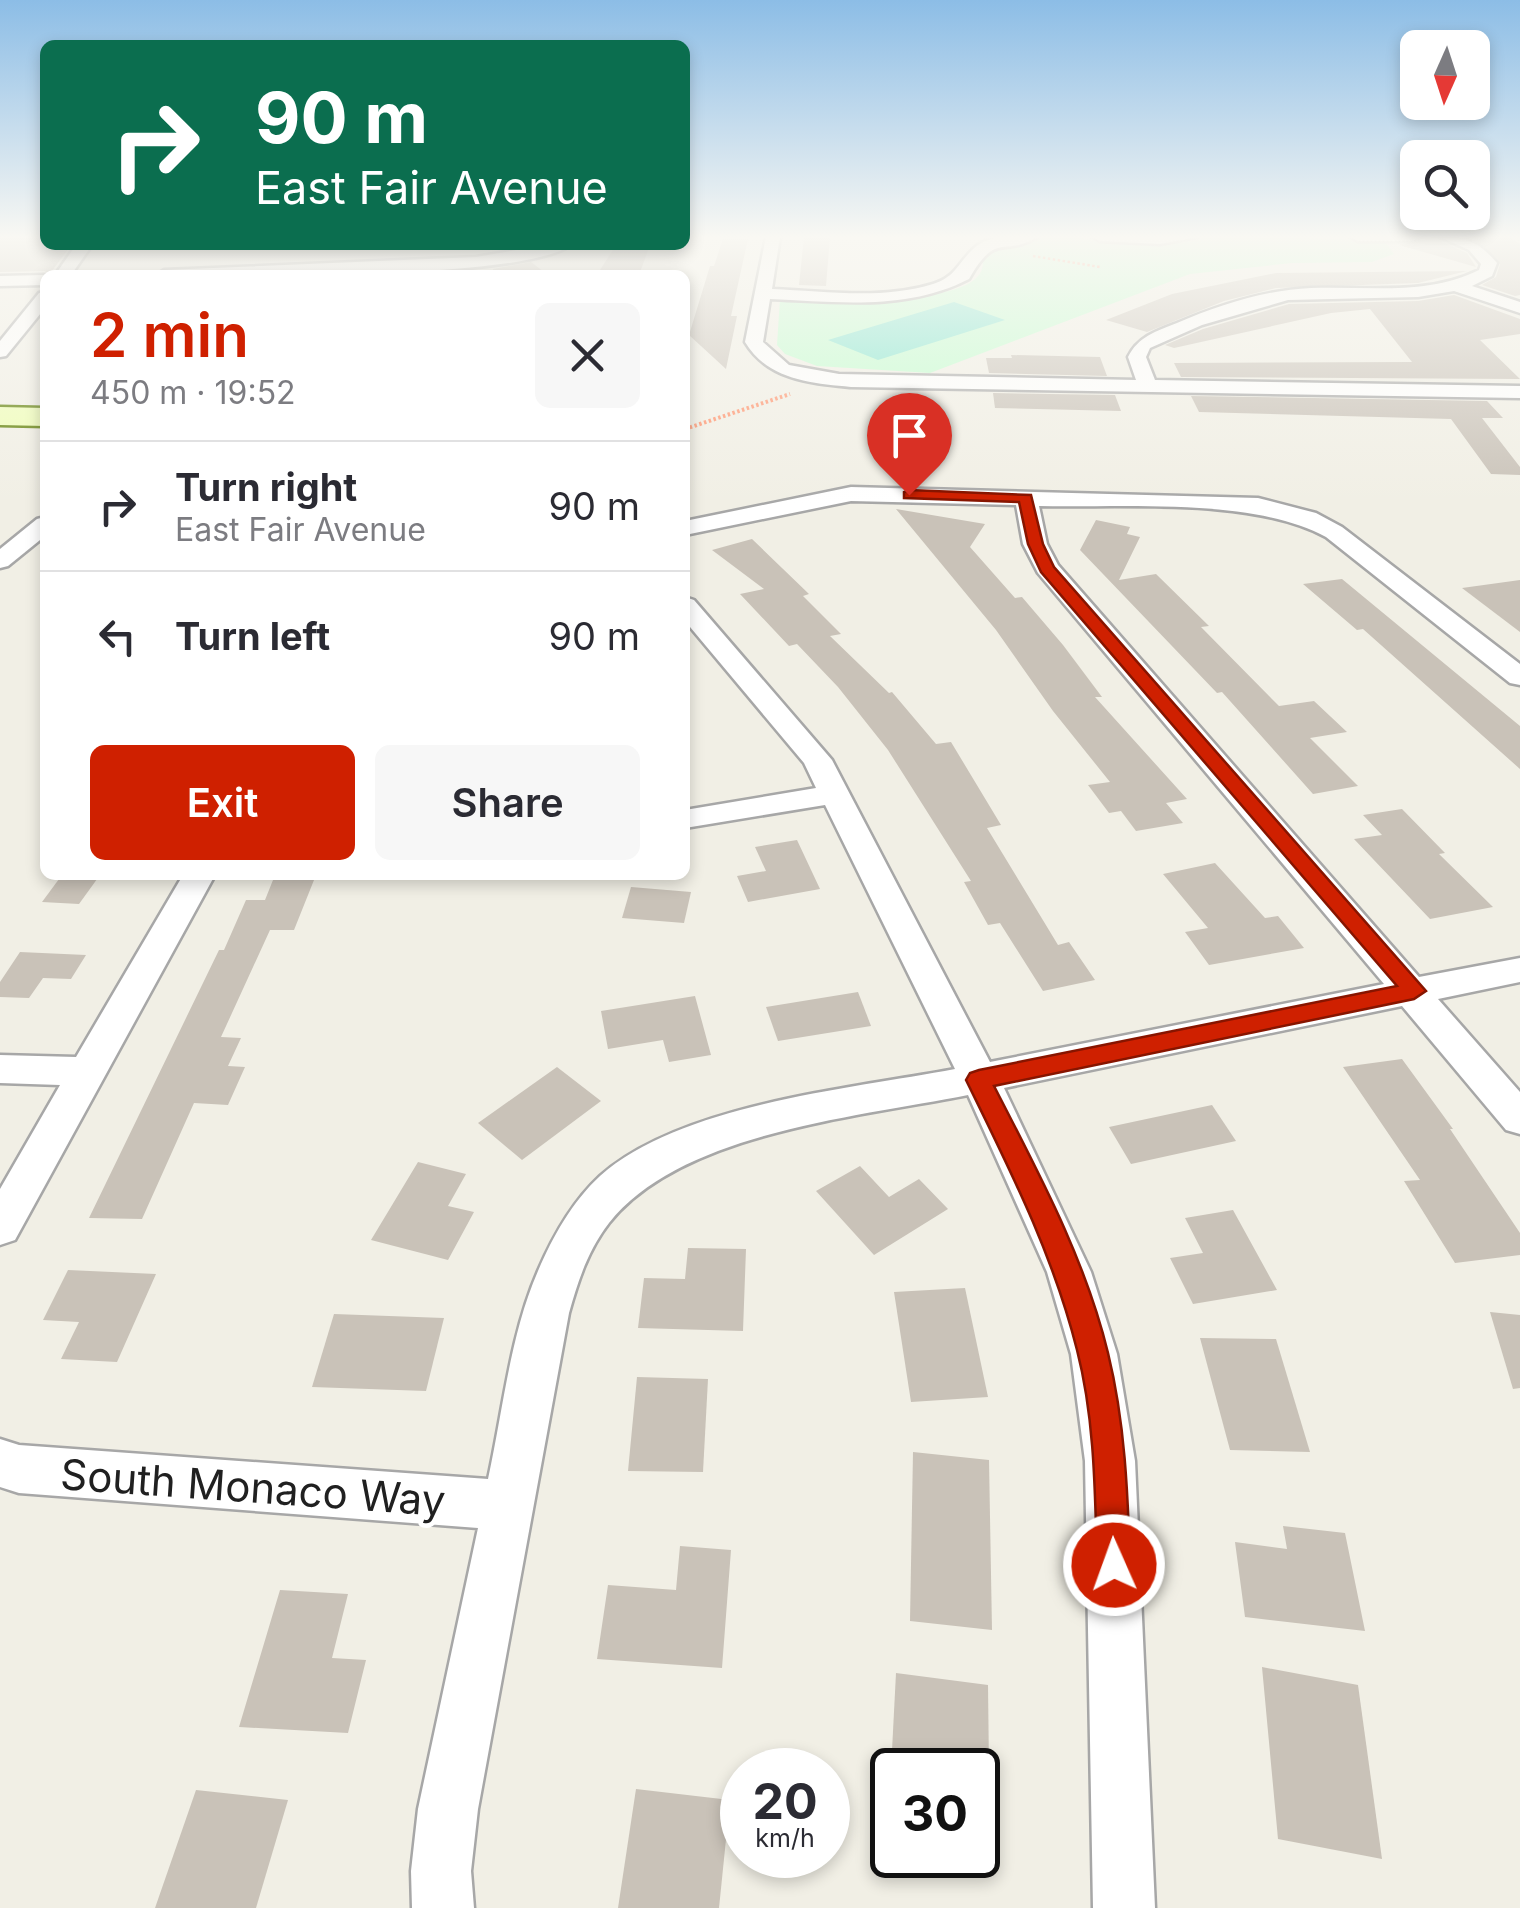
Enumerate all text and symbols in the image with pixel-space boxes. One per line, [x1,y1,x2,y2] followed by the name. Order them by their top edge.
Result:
[1400,30,1490,120] north arrow
[1400,30,1490,230] map controls
[255,75,428,160] text: 90 m
[90,80,220,210] icon: right
[1400,140,1490,230] button: search
[255,160,608,215] text: East Fair Avenue
[90,299,249,371] text: 2 min
[535,303,640,408] button: close
[90,373,296,412] text: 450 m · 19:52
[867,393,952,496] pin
[882,408,937,463] icon: arrive
[175,464,357,510] text: Turn right
[90,479,145,534] icon: right
[548,483,640,529] text: 90 m
[175,510,426,549] text: East Fair Avenue
[90,609,145,664] icon: left
[175,613,330,659] text: Turn left
[548,613,640,659] text: 90 m
[90,745,355,860] button: Exit
[375,745,640,860] button: Share
[59,1448,447,1526] street label: South Monaco Way
[1062,1513,1166,1617] position arrow
[870,1748,1000,1878] speed limit sign: 30
[752,1771,818,1831] text: 20
[755,1823,815,1853] text: km/h

